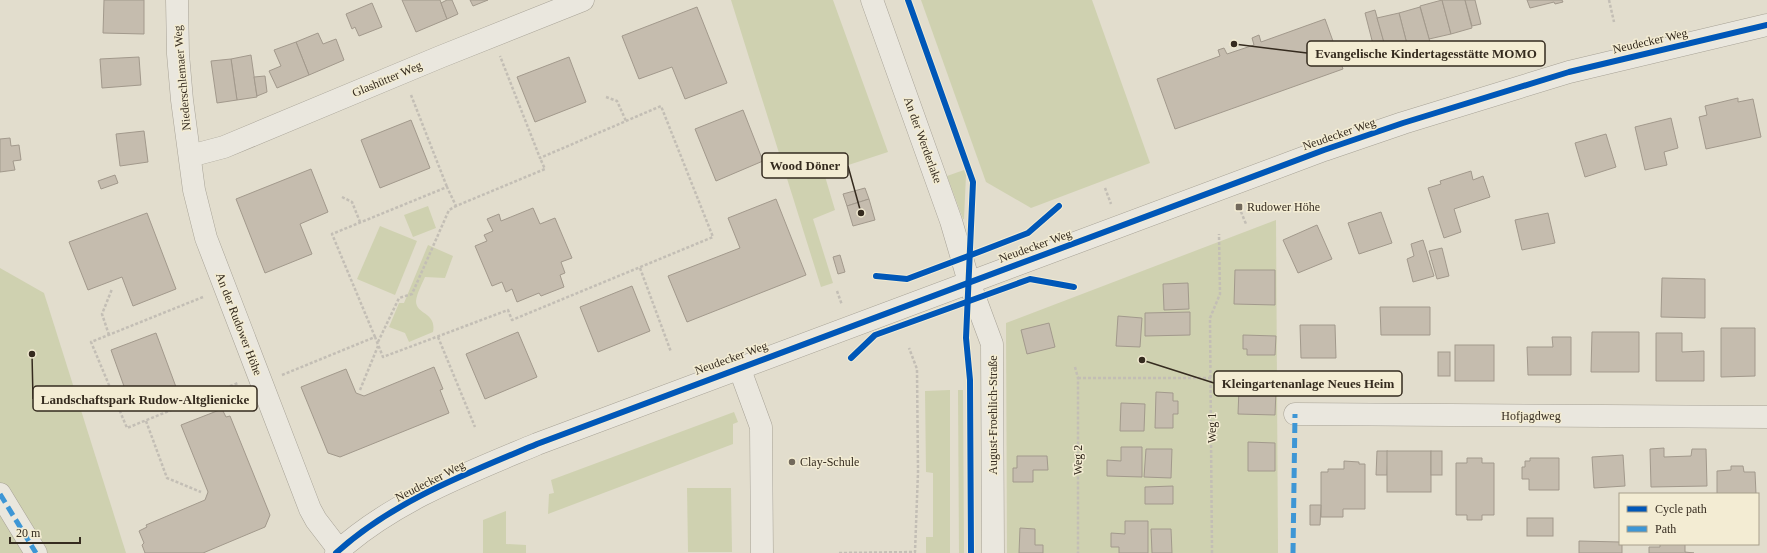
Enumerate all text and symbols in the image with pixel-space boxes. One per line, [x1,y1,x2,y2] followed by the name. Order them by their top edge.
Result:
[170,25,194,131] street label: Niederschlemaer Weg
[1611,26,1689,56] street label: Neudecker Weg
[1307,41,1545,66] callout: Evangelische Kindertagesstätte MOMO
[1315,46,1537,61] text: Evangelische Kindertagesstätte MOMO
[350,58,424,100] street label: Glashütter Weg
[901,95,945,185] street label: An der Werderlake
[1301,115,1377,153] street label: Neudecker Weg
[762,153,848,178] callout: Wood Döner
[770,158,840,173] text: Wood Döner
[1247,200,1320,214] place label: Rudower Höhe
[1234,202,1244,212] marker: Rudower Höhe
[997,226,1073,266] street label: Neudecker Weg
[213,271,265,377] street label: An der Rudower Höhe
[693,338,769,378] street label: Neudecker Weg
[986,355,1000,475] street label: August-Froehlich-Straße
[1214,371,1402,396] callout: Kleingartenanlage Neues Heim
[1222,376,1394,391] text: Kleingartenanlage Neues Heim
[33,386,257,411] callout: Landschaftspark Rudow-Altglienicke
[41,392,249,407] text: Landschaftspark Rudow-Altglienicke
[1501,409,1561,423] street label: Hofjagdweg
[1205,413,1219,443] street label: Weg 1
[1071,445,1085,475] street label: Weg 2
[800,455,859,469] place label: Clay-Schule
[393,457,467,505] street label: Neudecker Weg
[787,457,797,467] marker: Clay-Schule
[1619,493,1759,545] legend
[1655,502,1707,516] text: Cycle path
[10,519,80,545] scale bar
[1655,522,1676,536] text: Path
[16,526,41,540] text: 20 m

